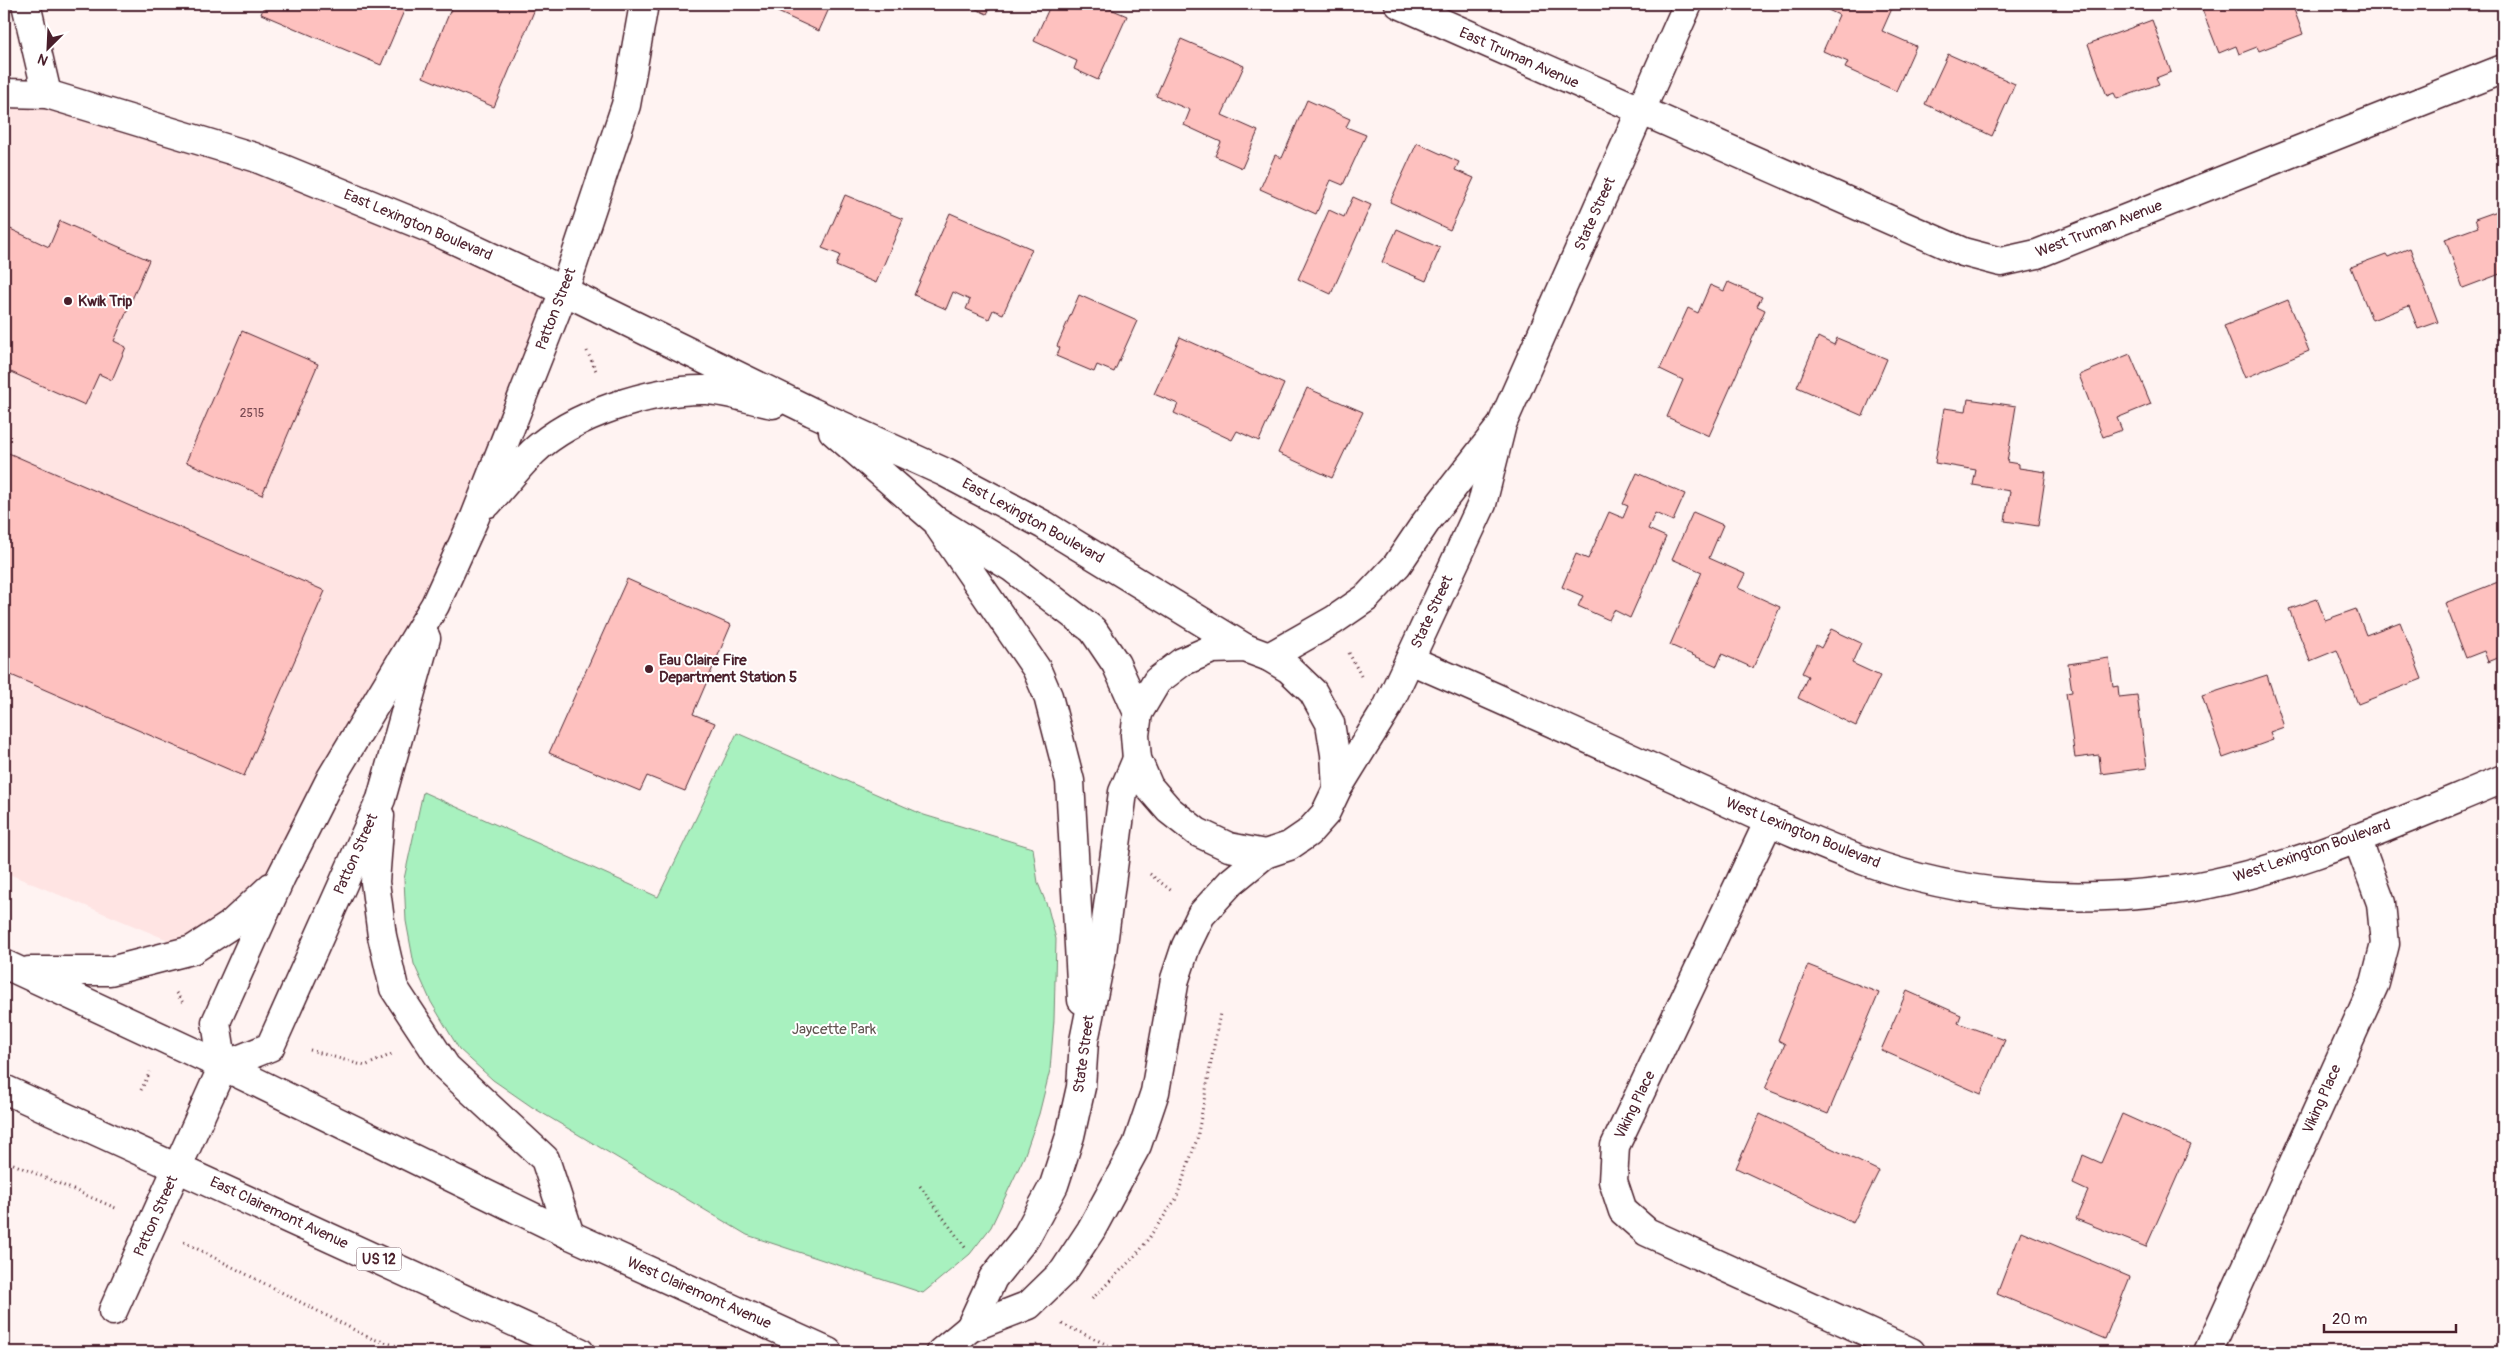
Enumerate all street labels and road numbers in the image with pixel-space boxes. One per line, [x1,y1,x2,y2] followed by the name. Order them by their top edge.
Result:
[1456,23,1582,93] street label: East Truman Avenue
[1570,173,1620,254] street label: State Street
[341,185,495,265] street label: East Lexington Boulevard
[2033,196,2166,262] street label: West Truman Avenue
[532,264,581,353] street label: Patton Street
[959,474,1107,568] street label: East Lexington Boulevard
[1407,571,1458,652] street label: State Street
[1723,793,1883,873] street label: West Lexington Boulevard
[330,810,383,897] street label: Patton Street
[2231,815,2393,887] street label: West Lexington Boulevard
[1069,1013,1099,1094] street label: State Street
[2298,1061,2346,1136] street label: Viking Place
[1610,1067,1660,1142] street label: Viking Place
[130,1172,183,1259] street label: Patton Street
[207,1173,352,1254] street label: East Clairemont Avenue
[356,1248,402,1270] road number: US 12
[624,1253,775,1334] street label: West Clairemont Avenue

